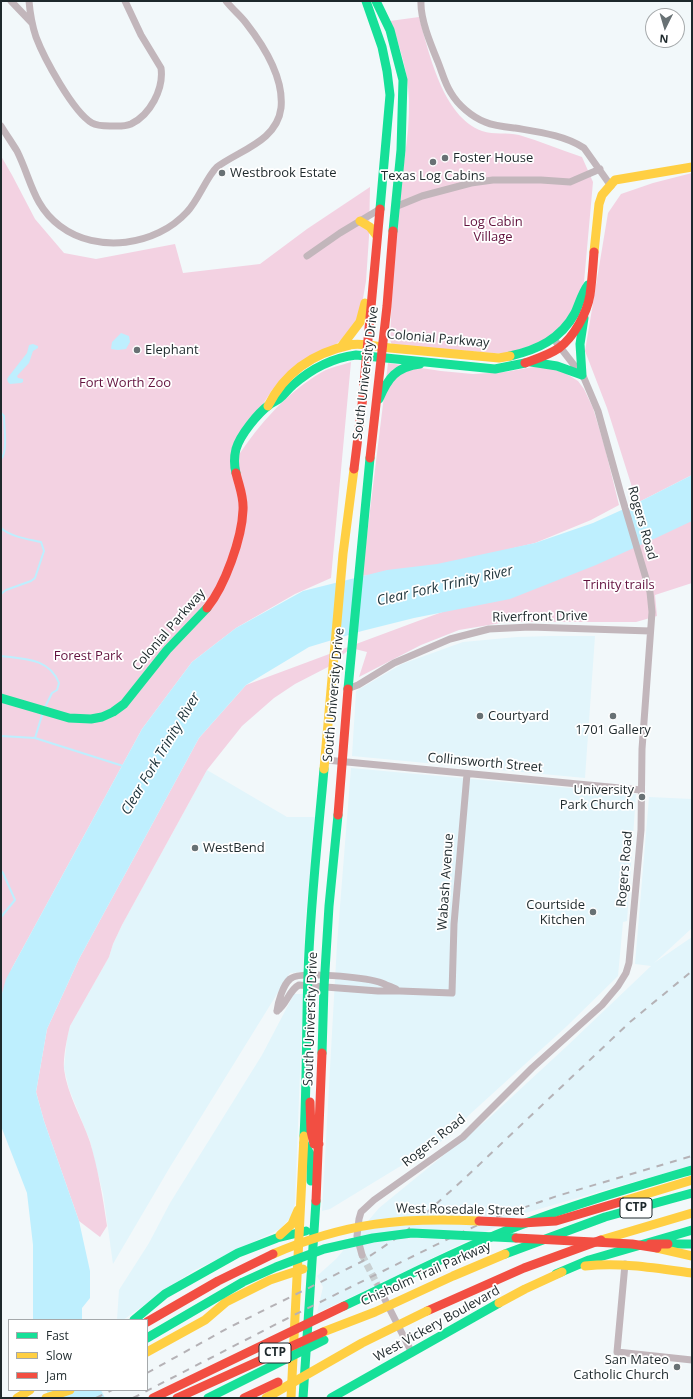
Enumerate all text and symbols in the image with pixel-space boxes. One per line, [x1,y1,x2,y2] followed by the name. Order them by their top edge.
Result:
[645,8,685,48] north arrow
[659,32,669,47] text: N
[453,150,533,166] place label: Foster House
[440,153,450,163] marker: Foster House
[428,157,438,167] marker: Texas Log Cabins
[230,165,336,181] place label: Westbrook Estate
[217,168,227,178] marker: Westbrook Estate
[381,168,485,184] place label: Texas Log Cabins
[463,214,523,245] park label: Log Cabin Village
[350,305,382,441] street label: South University Drive
[386,327,490,351] street label: Colonial Parkway
[145,342,199,358] place label: Elephant
[132,345,142,355] marker: Elephant
[79,375,171,391] park label: Fort Worth Zoo
[624,484,660,562] street label: Rogers Road
[375,562,515,610] water label: Clear Fork Trinity River
[583,577,655,593] park label: Trinity trails
[129,586,209,674] street label: Colonial Parkway
[492,608,588,626] street label: Riverfront Drive
[320,627,348,763] street label: South University Drive
[54,648,122,664] park label: Forest Park
[118,690,204,818] water label: Clear Fork Trinity River
[488,708,549,724] place label: Courtyard
[475,711,485,721] marker: Courtyard
[608,711,618,721] marker: 1701 Gallery
[575,722,651,738] place label: 1701 Gallery
[427,750,543,776] street label: Collinsworth Street
[560,782,634,813] place label: University Park Church
[637,792,647,802] marker: University Park Church
[614,830,636,908] street label: Rogers Road
[435,833,457,931] street label: Wabash Avenue
[203,840,265,856] place label: WestBend
[190,843,200,853] marker: WestBend
[526,897,585,928] place label: Courtside Kitchen
[588,907,598,917] marker: Courtside Kitchen
[301,951,321,1087] street label: South University Drive
[399,1111,469,1171] street label: Rogers Road
[620,1198,652,1218] road number: CTP
[396,1201,524,1219] street label: West Rosedale Street
[359,1238,493,1310] street label: Chisholm Trail Parkway
[371,1283,503,1365] street label: West Vickery Boulevard
[8,1319,148,1391] legend
[46,1327,69,1344] text: Fast
[259,1343,291,1363] road number: CTP
[46,1347,72,1364] text: Slow
[573,1352,669,1383] place label: San Mateo Catholic Church
[672,1362,682,1372] marker: San Mateo Catholic Church
[46,1367,67,1384] text: Jam

